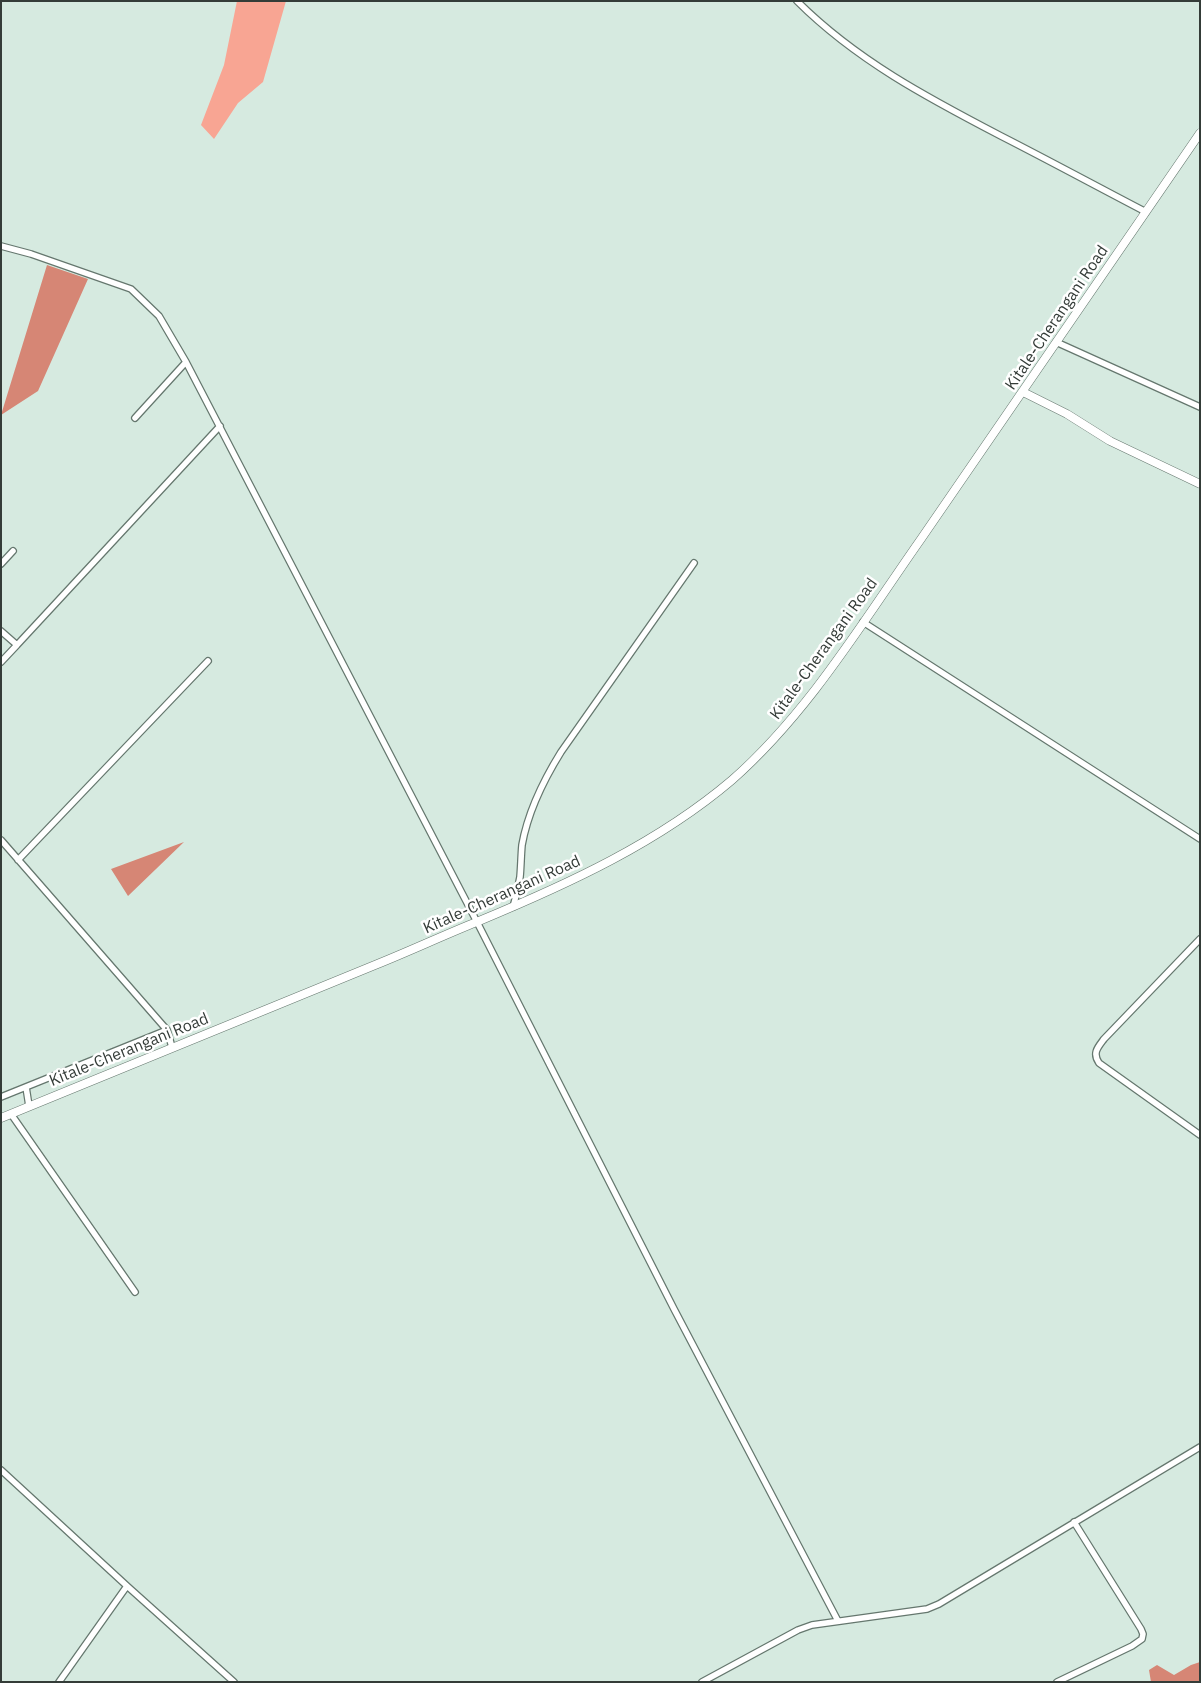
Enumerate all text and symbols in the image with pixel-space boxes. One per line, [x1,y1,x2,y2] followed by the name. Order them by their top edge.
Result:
[1001,242,1113,394] street label: Kitale-Cherangani Road
[766,575,882,723] street label: Kitale-Cherangani Road
[420,852,584,938] street label: Kitale-Cherangani Road
[47,1009,211,1091] street label: Kitale-Cherangani Road

